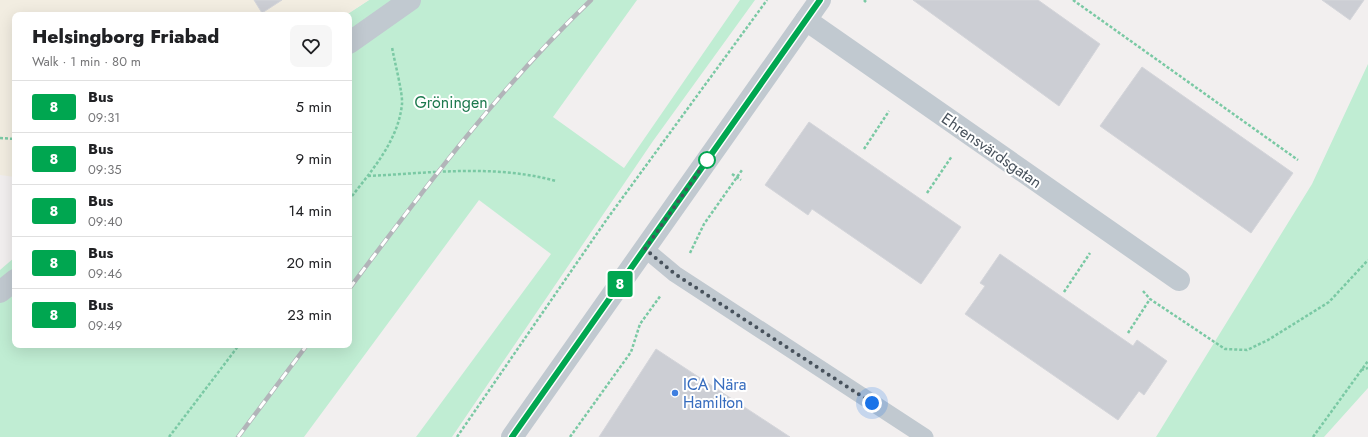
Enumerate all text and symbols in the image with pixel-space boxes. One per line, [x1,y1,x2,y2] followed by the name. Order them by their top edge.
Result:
[32,23,219,50] text: Helsingborg Friabad
[290,25,332,67] button: heart
[32,52,141,71] text: Walk · 1 min · 80 m
[88,86,113,108] text: Bus
[414,91,488,114] park label: Gröningen
[296,96,332,118] text: 5 min
[50,97,58,117] text: 8
[937,107,1047,194] street label: Ehrensvärdsgatan
[88,108,120,127] text: 09:31
[88,138,113,160] text: Bus
[295,148,332,170] text: 9 min
[50,149,58,169] text: 8
[698,151,716,169] unlabelled marker
[88,160,122,179] text: 09:35
[88,190,113,212] text: Bus
[289,200,332,222] text: 14 min
[50,201,58,221] text: 8
[88,212,123,231] text: 09:40
[88,242,113,264] text: Bus
[286,252,332,274] text: 20 min
[50,253,58,273] text: 8
[88,264,122,283] text: 09:46
[607,271,633,297] line badge: 8
[616,274,624,294] text: 8
[88,294,113,316] text: Bus
[287,304,332,326] text: 23 min
[50,305,58,325] text: 8
[88,316,122,335] text: 09:49
[683,373,746,414] place label: ICA Nära Hamilton
[670,388,680,398] marker: ICA Nära Hamilton
[862,393,882,413] your location

